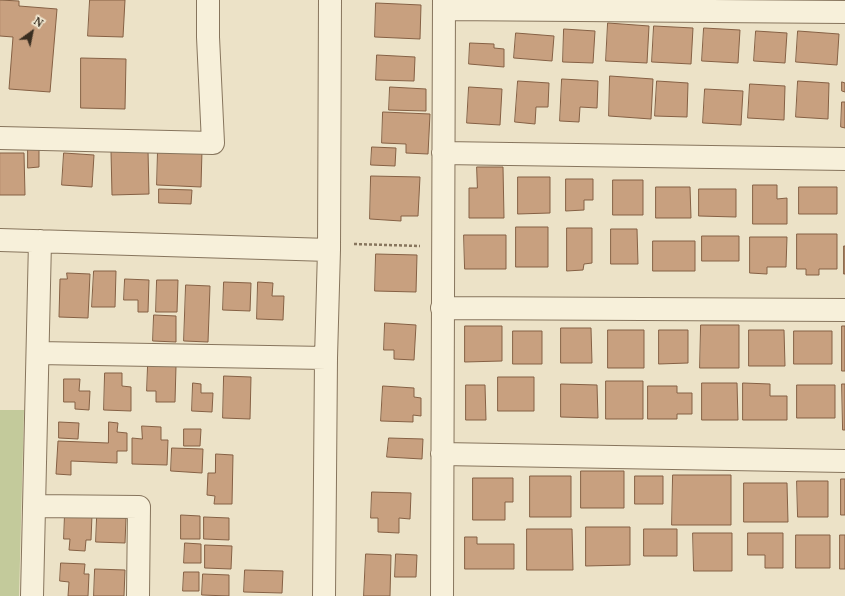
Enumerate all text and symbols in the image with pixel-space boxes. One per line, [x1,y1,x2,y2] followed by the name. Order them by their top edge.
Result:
[12,12,52,52] north arrow
[31,13,47,30] text: N

